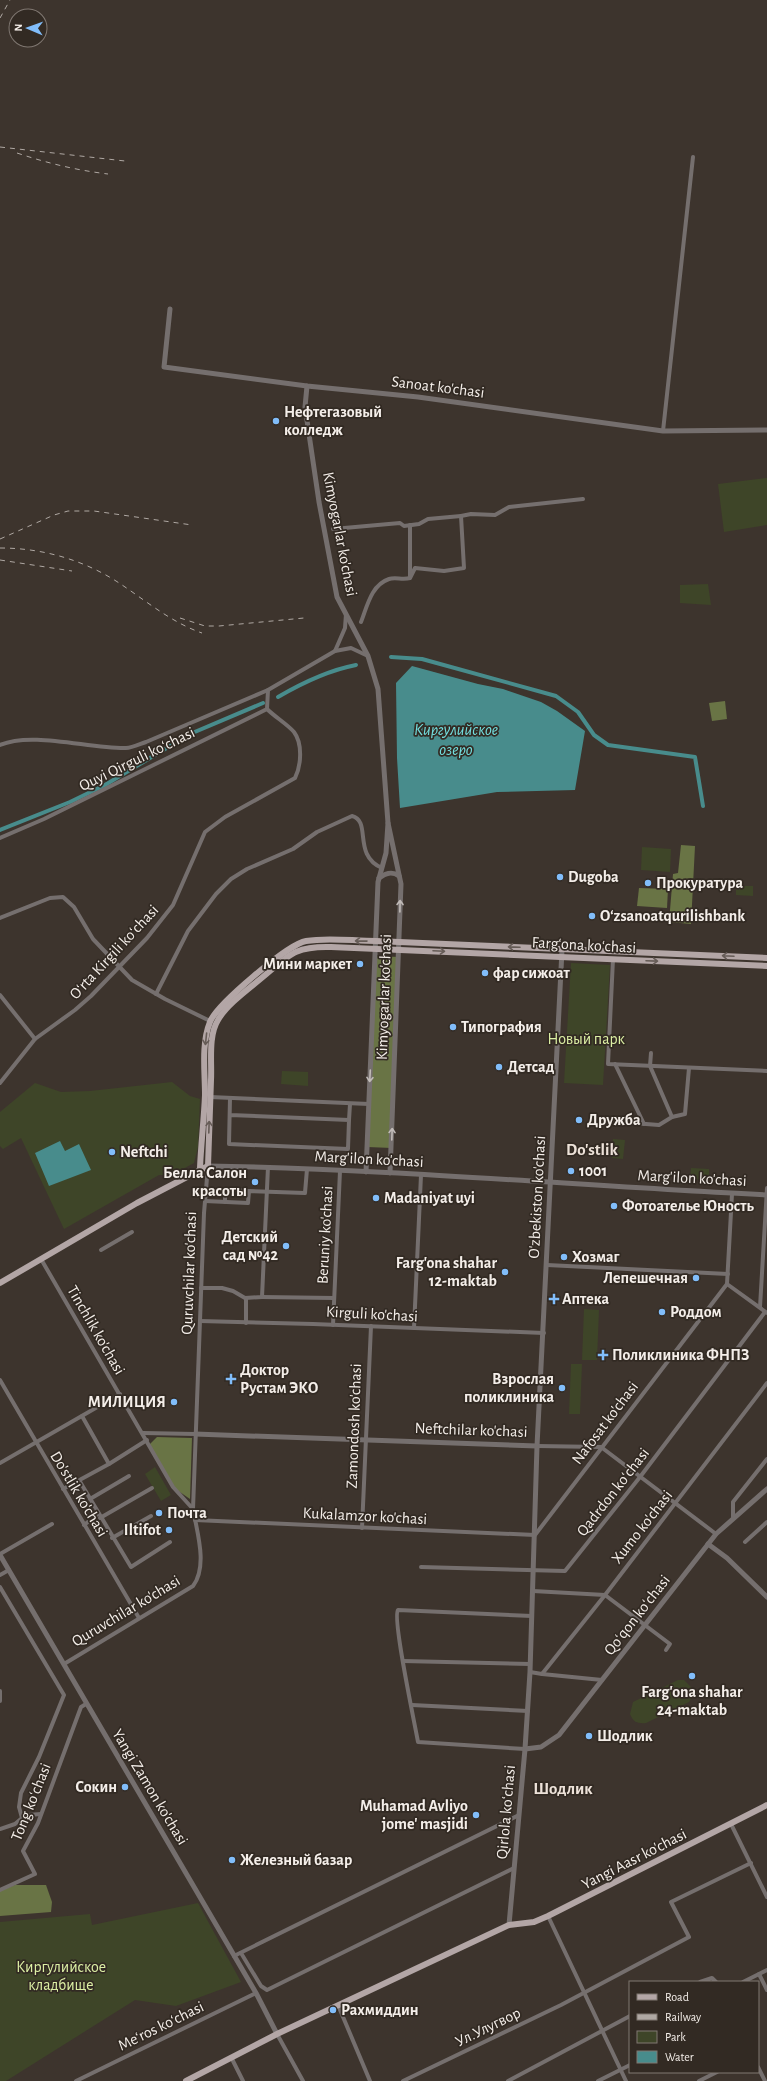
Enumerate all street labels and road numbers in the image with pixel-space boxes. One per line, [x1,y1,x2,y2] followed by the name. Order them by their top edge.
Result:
[391,373,485,401] street label: Sanoat ko'chasi
[319,470,360,598] street label: Kimyogarlar ko'chasi
[77,724,198,795] street label: Quyi Qirguli koʻchasi
[66,902,162,1002] street label: Oʻrta Kirgili koʻchasi
[374,934,395,1060] street label: Kimyogarlar ko'chasi
[531,934,637,956] street label: Fargʻona koʻchasi
[526,1135,548,1259] street label: O'zbekiston ko'chasi
[314,1148,424,1170] street label: Marg'ilon ko'chasi
[637,1167,747,1189] street label: Marg'ilon ko'chasi
[314,1185,337,1285] street label: Beruniy ko'chasi
[179,1211,200,1335] street label: Quruvchilar ko'chasi
[64,1283,128,1377] street label: Tinchlik ko'chasi
[326,1304,418,1324] street label: Kirguli ko'chasi
[344,1363,364,1489] street label: Zamondosh ko'chasi
[569,1379,641,1467] street label: Nafosat ko'chasi
[414,1420,528,1440] street label: Neftchilar ko'chasi
[574,1445,653,1540] street label: Qadrdon koʻchasi
[47,1449,111,1539] street label: Do'stlik ko'chasi
[609,1487,675,1567] street label: Xumo ko'chasi
[302,1505,428,1527] street label: Kukalamzor ko'chasi
[69,1572,183,1650] street label: Quruvchilar ko'chasi
[601,1572,674,1659] street label: Qoʻqon koʻchasi
[109,1726,191,1848] street label: Yangi Zamon ko'chasi
[8,1761,54,1843] street label: Tong koʻchasi
[494,1764,519,1860] street label: Qirlola koʻchasi
[579,1826,689,1892] street label: Yangi Aasr ko'chasi
[116,1998,206,2054] street label: Meʻros koʻchasi
[453,2004,524,2050] street label: Ул.Улугвор

